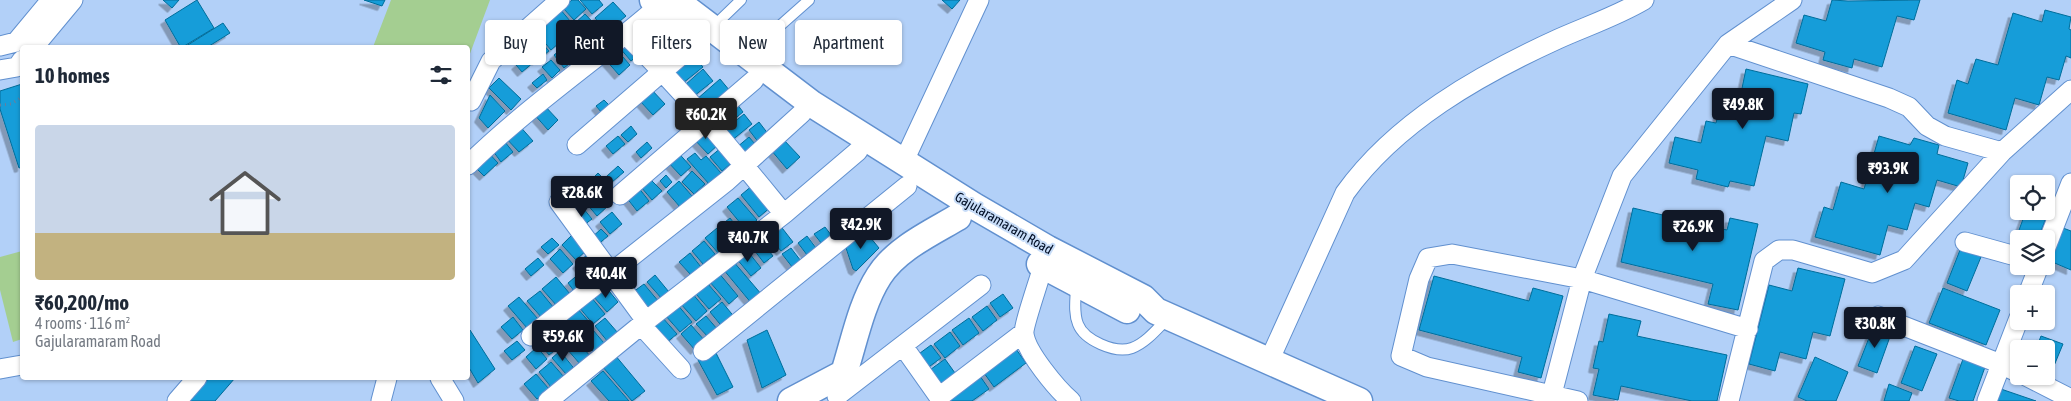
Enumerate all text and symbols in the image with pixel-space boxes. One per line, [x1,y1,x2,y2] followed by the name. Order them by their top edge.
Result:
[485,20,546,65] chip: Buy
[556,20,623,65] chip: Rent
[633,20,710,65] chip: Filters
[720,20,785,65] chip: New
[795,20,902,65] chip: Apartment
[427,61,455,89] icon: filters
[35,63,110,87] text: 10 homes
[1702,88,1784,130] pin: ₹49.8K
[1723,95,1763,113] text: ₹49.8K
[665,98,747,140] pin: ₹60.2K
[686,105,726,123] text: ₹60.2K
[1847,152,1929,194] pin: ₹93.9K
[200,158,290,248] icon: home
[1868,159,1908,177] text: ₹93.9K
[2010,175,2055,385] map controls
[2010,175,2055,220] button: locate
[541,176,623,218] pin: ₹28.6K
[562,183,602,201] text: ₹28.6K
[952,189,1056,257] street label: Gajularamaram Road
[820,208,902,250] pin: ₹42.9K
[1652,210,1734,252] pin: ₹26.9K
[841,215,881,233] text: ₹42.9K
[1673,217,1713,235] text: ₹26.9K
[707,220,789,263] pin: ₹40.7K
[728,228,768,246] text: ₹40.7K
[2010,230,2055,275] button: layers
[565,256,647,299] pin: ₹40.4K
[586,264,626,282] text: ₹40.4K
[2010,285,2055,330] button: +
[35,290,129,314] text: ₹60,200/mo
[1834,306,1916,349] pin: ₹30.8K
[35,314,130,332] text: 4 rooms · 116 m²
[1855,314,1895,332] text: ₹30.8K
[522,320,604,362] pin: ₹59.6K
[543,327,583,345] text: ₹59.6K
[35,332,161,350] text: Gajularamaram Road
[2010,340,2055,385] button: −

